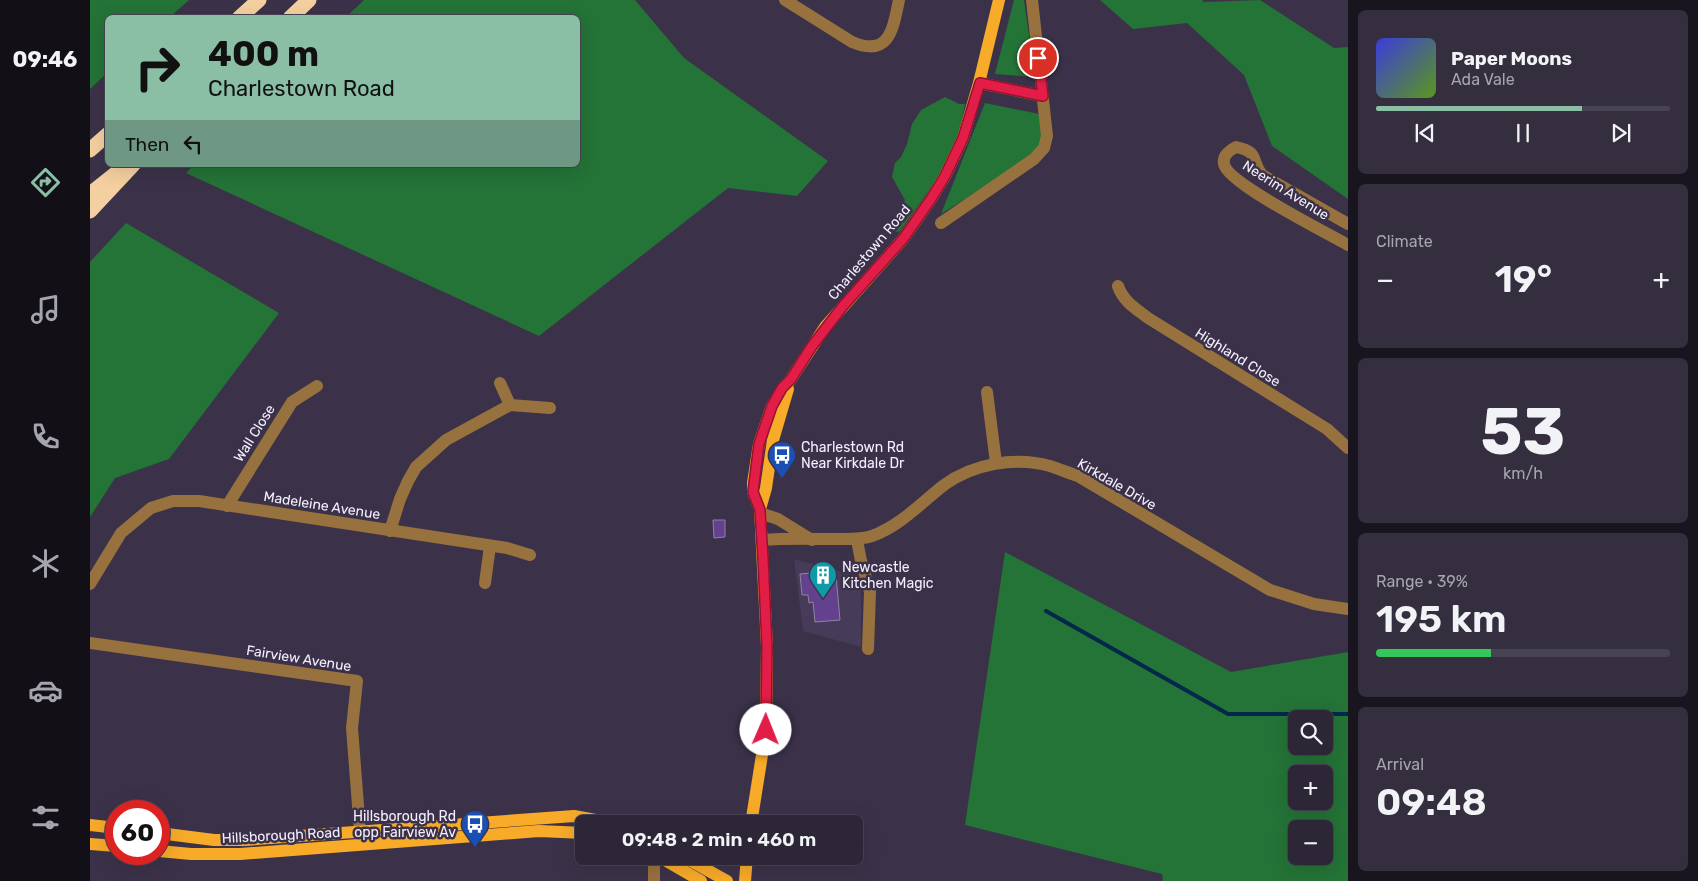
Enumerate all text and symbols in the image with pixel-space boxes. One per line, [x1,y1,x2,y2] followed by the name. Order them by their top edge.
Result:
[208,33,319,75] text: 400 m
[125,35,190,100] icon: right
[1017,37,1059,79] pin
[1024,44,1052,72] icon: arrive
[13,46,77,73] text: 09:46
[1451,47,1572,70] text: Paper Moons
[1451,70,1515,89] text: Ada Vale
[208,75,395,102] text: Charlestown Road
[1411,119,1439,147] icon: previous
[1509,119,1537,147] icon: pause
[1607,119,1635,147] icon: next
[179,130,207,158] icon: left
[125,133,169,156] text: Then
[1239,157,1332,224] street label: Neerim Avenue
[28,165,63,200] icon: directions
[825,201,914,303] street label: Charlestown Road
[1376,232,1433,251] text: Climate
[1495,256,1552,302] text: 19°
[1376,263,1394,296] text: −
[1653,263,1670,296] text: +
[28,292,63,327] icon: music
[1192,324,1284,391] street label: Highland Close
[1481,393,1565,470] text: 53
[230,401,279,465] street label: Wall Close
[28,419,63,454] icon: phone
[801,439,905,472] place label: Charlestown Rd Near Kirkdale Dr
[767,440,797,479] bus stop icon: Charlestown Rd Near Kirkdale Dr
[1074,455,1159,514] street label: Kirkdale Drive
[1503,464,1543,483] text: km/h
[262,488,382,523] street label: Madeleine Avenue
[28,546,63,581] icon: climate
[842,559,934,592] place label: Newcastle Kitchen Magic
[808,560,838,599] building icon: Newcastle Kitchen Magic
[1376,572,1468,591] text: Range · 39%
[1376,596,1507,642] text: 195 km
[245,642,353,675] street label: Fairview Avenue
[28,673,63,708] icon: car
[739,703,791,755] position arrow
[1288,710,1333,865] map controls
[1288,710,1333,755] button: search
[1376,755,1424,774] text: Arrival
[1288,765,1333,810] button: +
[1376,779,1487,825] text: 09:48
[28,800,63,835] icon: filters
[105,800,170,865] speed limit sign: 60
[353,808,456,841] place label: Hillsborough Rd opp Fairview Av
[460,809,490,848] bus stop icon: Hillsborough Rd opp Fairview Av
[1288,820,1333,865] button: −
[221,824,341,847] street label: Hillsborough Road
[622,828,816,851] text: 09:48 · 2 min · 460 m

